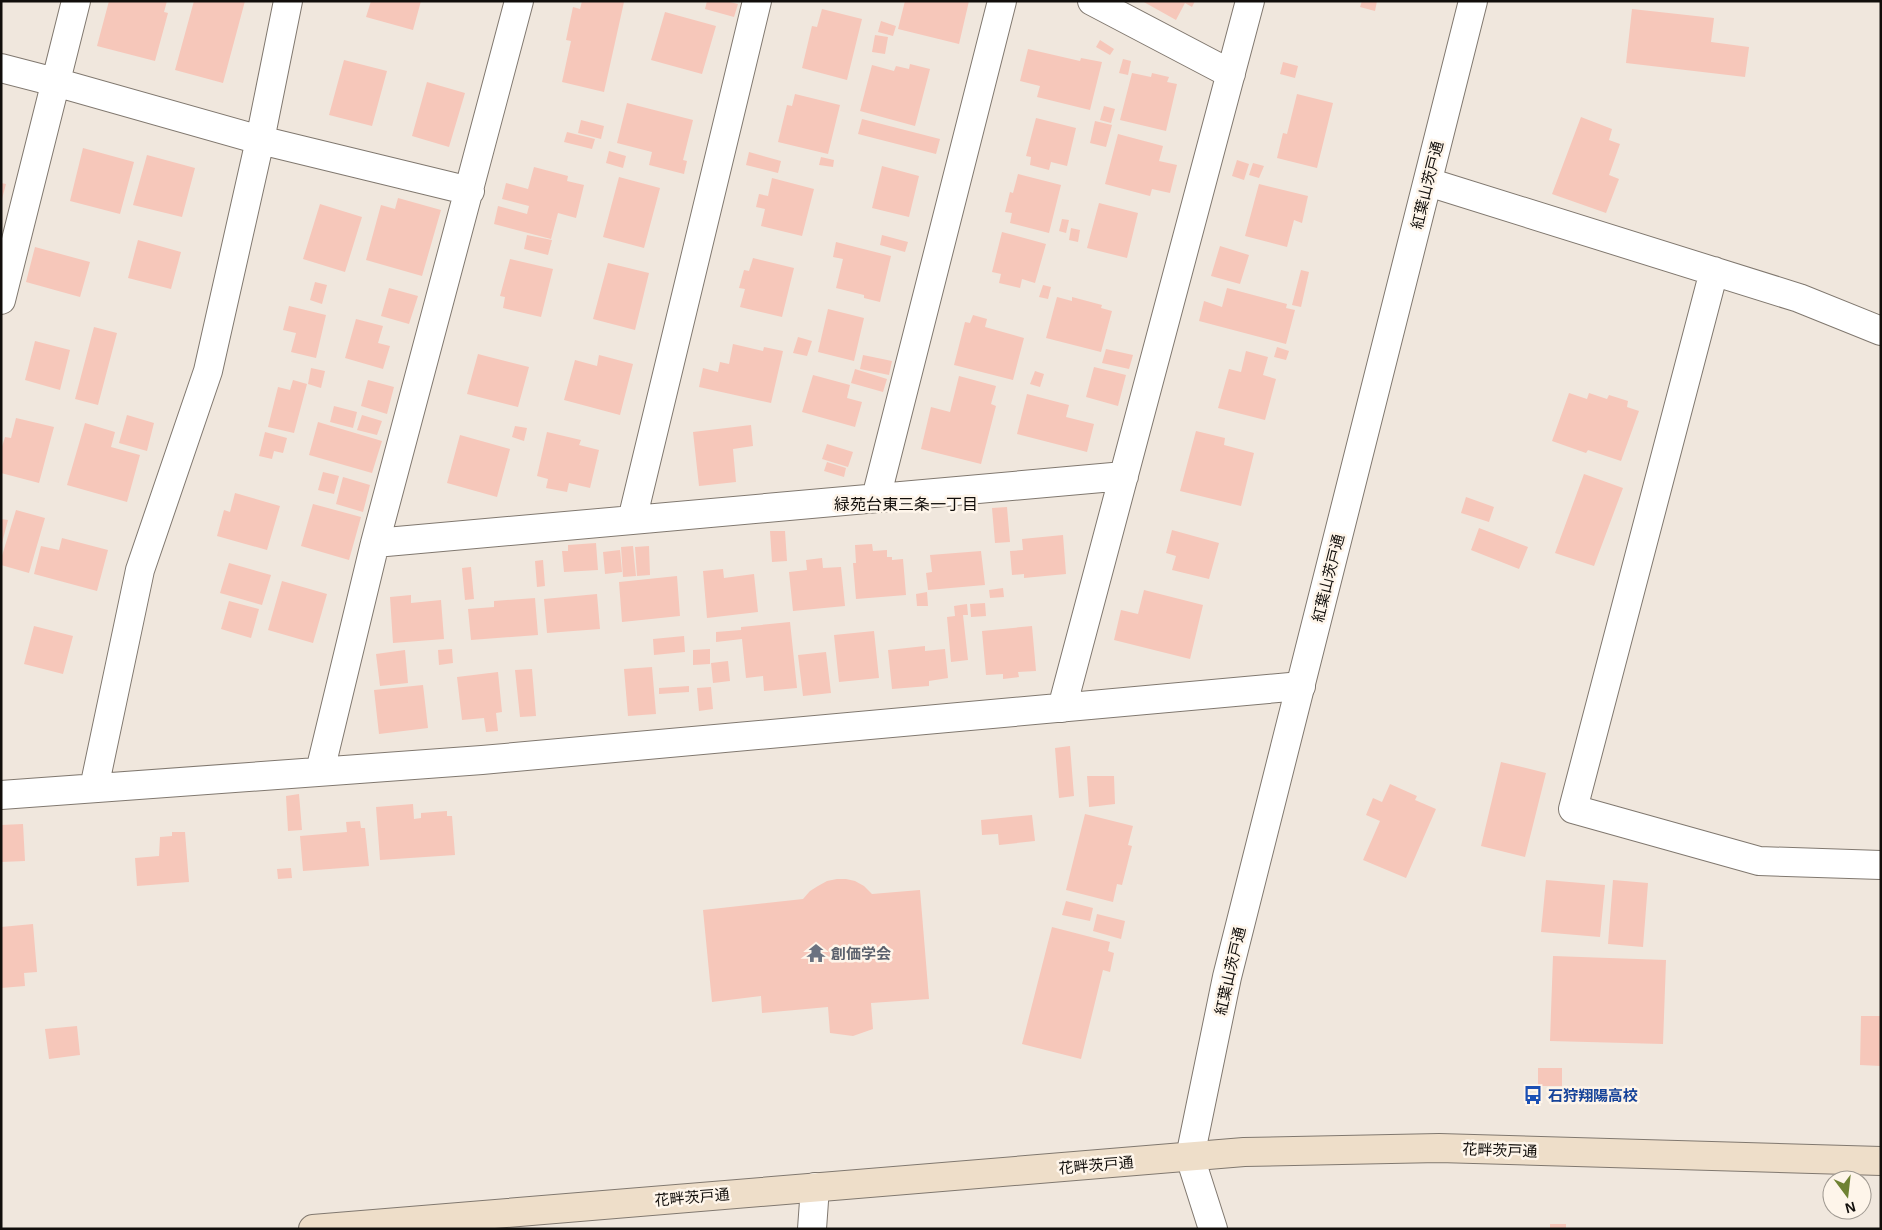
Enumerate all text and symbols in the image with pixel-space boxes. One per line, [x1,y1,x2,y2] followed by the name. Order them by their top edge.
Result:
[1408,139,1446,231] street label: 紅葉山茨戸通
[834,496,978,513] district label: 緑苑台東三条一丁目
[1309,532,1347,624] street label: 紅葉山茨戸通
[1212,925,1248,1017] street label: 紅葉山茨戸通
[805,942,827,964] temple icon: 創価学会
[831,945,891,962] place label: 創価学会
[1522,1084,1544,1106] bus stop icon: 石狩翔陽高校
[1548,1087,1638,1104] place label: 石狩翔陽高校
[1462,1140,1538,1160] street label: 花畔茨戸通
[1058,1153,1134,1177] street label: 花畔茨戸通
[1822,1170,1872,1220] north arrow
[654,1185,730,1209] street label: 花畔茨戸通
[1843,1199,1857,1217] text: N

